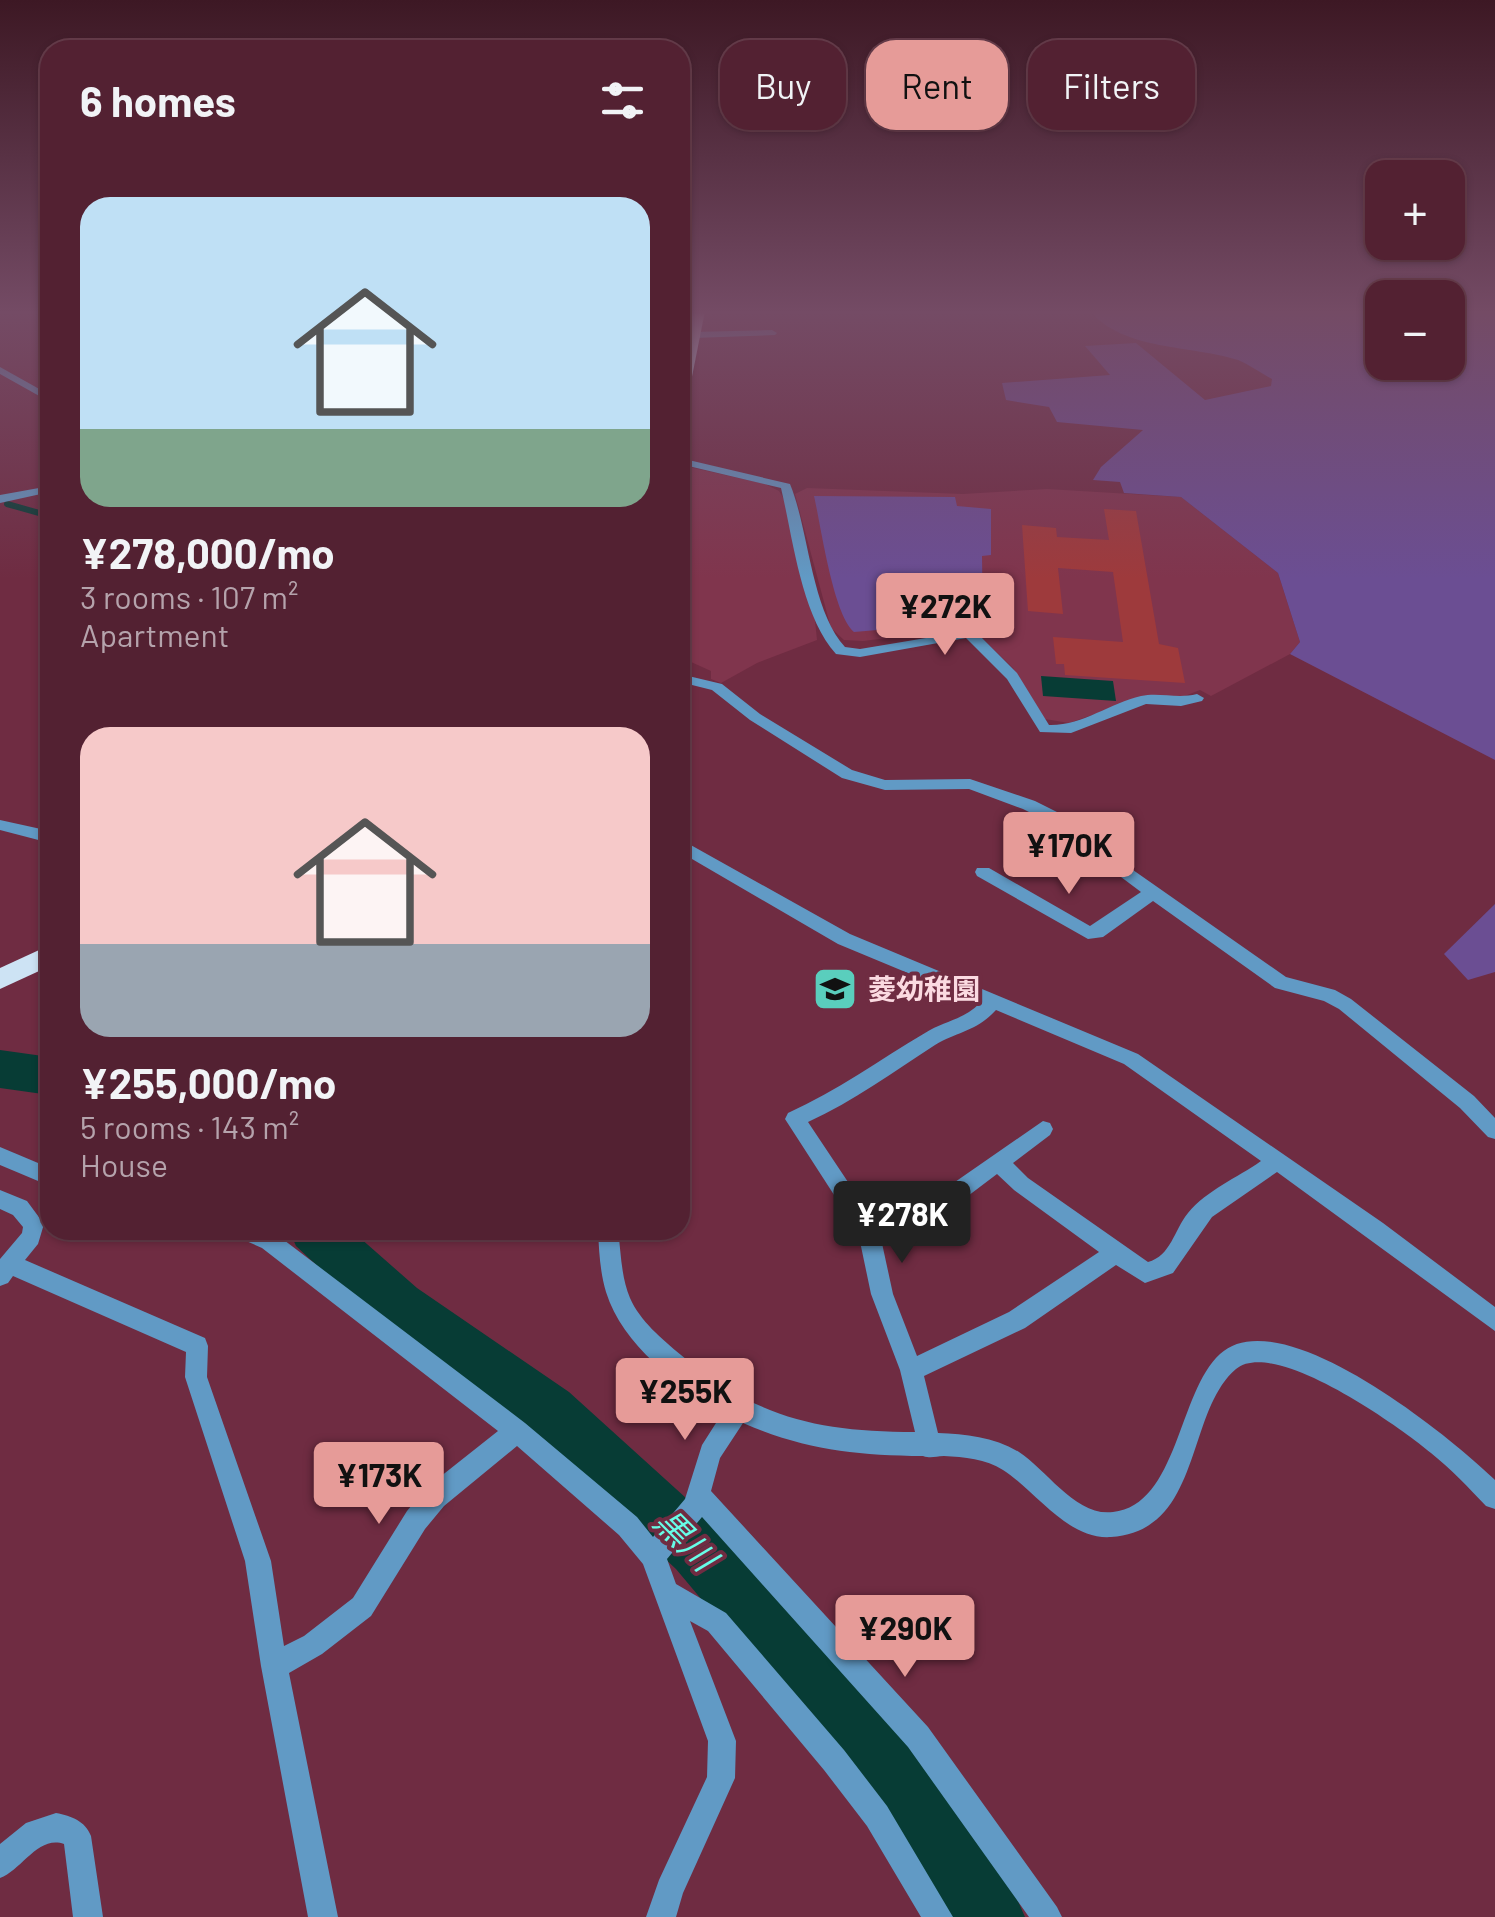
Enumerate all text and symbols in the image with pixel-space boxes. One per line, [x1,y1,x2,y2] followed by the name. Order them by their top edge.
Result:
[720,40,846,130] chip: Buy
[866,40,1008,130] chip: Rent
[1028,40,1195,130] chip: Filters
[595,73,650,128] icon: filters
[80,75,236,125] text: 6 homes
[1365,160,1465,380] map controls
[1365,160,1465,260] button: +
[275,262,455,442] icon: home
[1365,280,1465,380] button: −
[80,527,335,577] text: ¥278,000/mo
[875,573,1015,658] pin: ¥272K
[80,577,298,615] text: 3 rooms · 107 m²
[898,586,992,624] text: ¥272K
[80,615,229,653] text: Apartment
[275,792,455,972] icon: home
[999,812,1139,897] pin: ¥170K
[1025,825,1113,863] text: ¥170K
[812,966,858,1012] school or university icon: 菱幼稚園
[868,971,980,1005] place label: 菱幼稚園
[80,1057,336,1107] text: ¥255,000/mo
[80,1107,299,1145] text: 5 rooms · 143 m²
[80,1145,168,1183] text: House
[832,1181,972,1266] pin: ¥278K
[855,1194,949,1232] text: ¥278K
[615,1358,755,1443] pin: ¥255K
[638,1371,732,1409] text: ¥255K
[309,1442,449,1527] pin: ¥173K
[336,1455,422,1493] text: ¥173K
[647,1499,729,1581] water label: 黒川
[835,1595,975,1680] pin: ¥290K
[857,1608,953,1646] text: ¥290K

